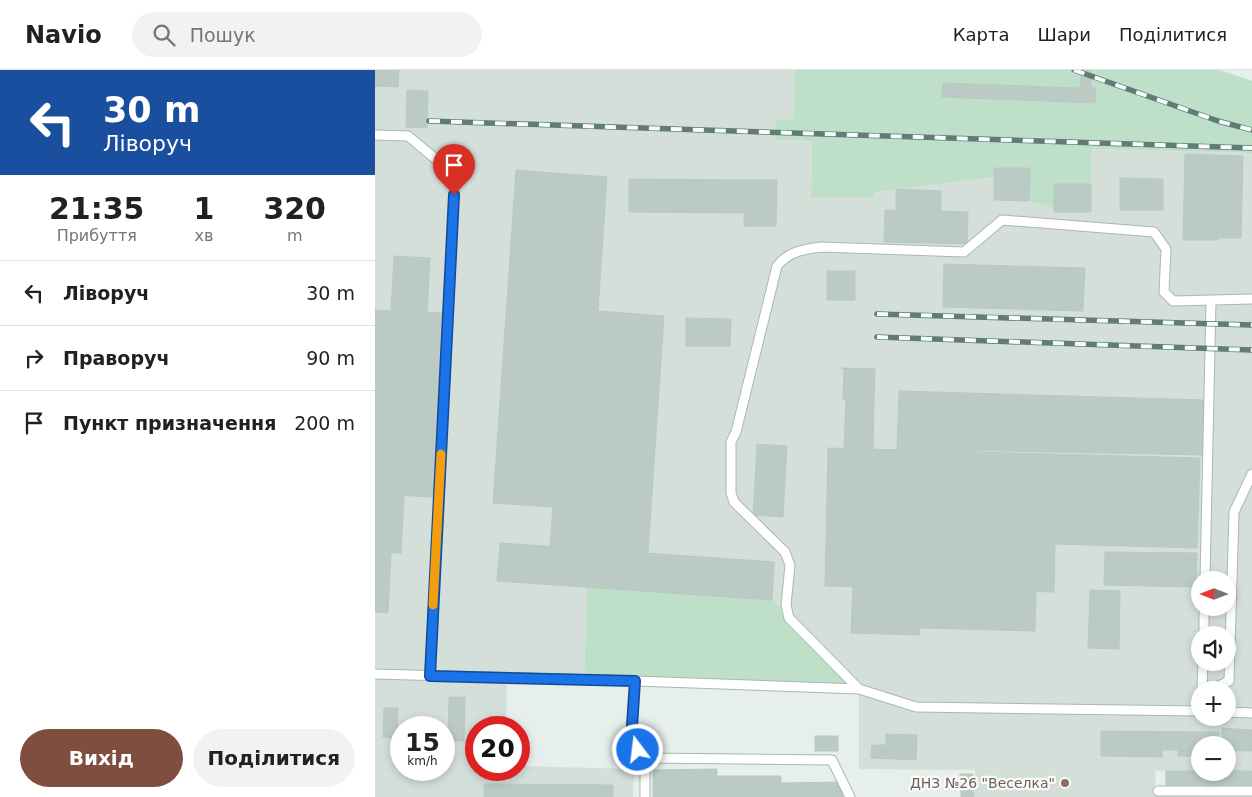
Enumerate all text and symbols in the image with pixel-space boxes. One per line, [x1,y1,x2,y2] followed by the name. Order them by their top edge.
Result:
[132,12,482,57] search box
[25,21,102,49] text: Navio
[150,21,178,49] icon: search
[190,24,256,46] text: Пошук
[953,24,1009,45] text: Карта
[1037,24,1091,45] text: Шари
[1119,24,1227,45] text: Поділитися
[20,90,85,155] icon: left
[103,90,200,130] text: 30 m
[103,131,192,156] text: Ліворуч
[433,144,475,195] pin
[440,151,468,179] icon: arrive
[49,191,145,226] text: 21:35
[194,191,214,226] text: 1
[263,191,326,226] text: 320
[57,226,137,245] text: Прибуття
[194,226,213,245] text: хв
[287,226,302,245] text: m
[20,279,48,307] icon: left
[63,282,149,304] text: Ліворуч
[306,282,355,304] text: 30 m
[20,344,48,372] icon: right
[63,347,169,369] text: Праворуч
[306,347,355,369] text: 90 m
[20,409,48,437] icon: arrive
[63,412,276,434] text: Пункт призначення
[294,412,355,434] text: 200 m
[1191,571,1236,616] north arrow
[1191,571,1236,781] map controls
[1191,626,1236,671] button: sound
[1191,681,1236,726] button: +
[465,716,530,781] speed limit sign: 20
[611,723,663,775] position arrow
[405,728,440,757] text: 15
[20,729,183,787] button: Вихід
[193,729,355,787] button: Поділитися
[1191,736,1236,781] button: −
[407,754,438,768] text: km/h
[910,775,1055,791] place label: ДНЗ №26 "Веселка"
[1059,777,1071,789] marker: ДНЗ №26 "Веселка"

